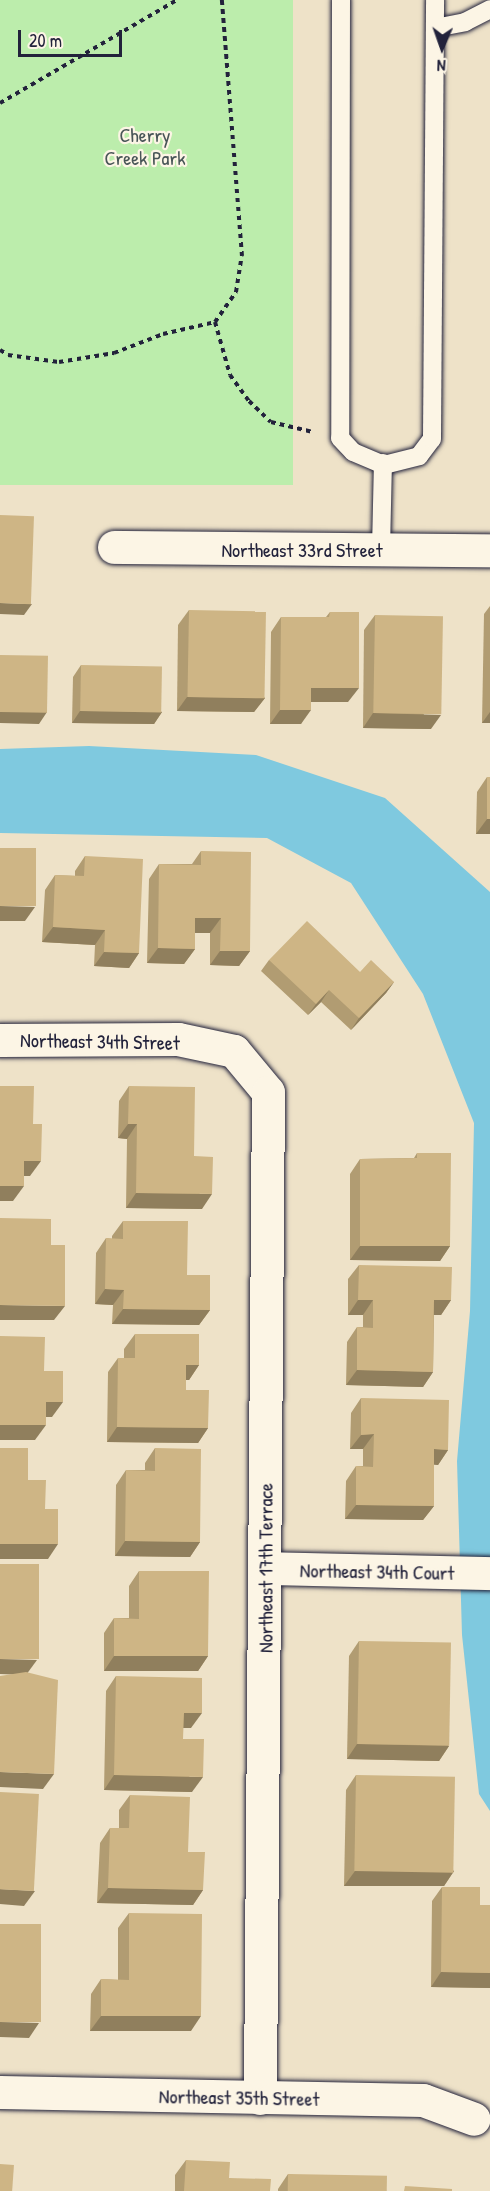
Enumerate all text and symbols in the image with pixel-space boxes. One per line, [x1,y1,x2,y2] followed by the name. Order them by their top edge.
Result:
[21,18,124,56] scale bar
[412,18,472,78] north arrow
[29,28,62,53] text: 20 m
[437,55,446,77] text: N
[105,123,185,170] park label: Cherry Creek Park
[221,537,383,561] street label: Northeast 33rd Street
[20,1028,180,1054] street label: Northeast 34th Street
[253,1483,277,1653] street label: Northeast 17th Terrace
[300,1558,454,1584] street label: Northeast 34th Court
[159,2084,319,2110] street label: Northeast 35th Street

